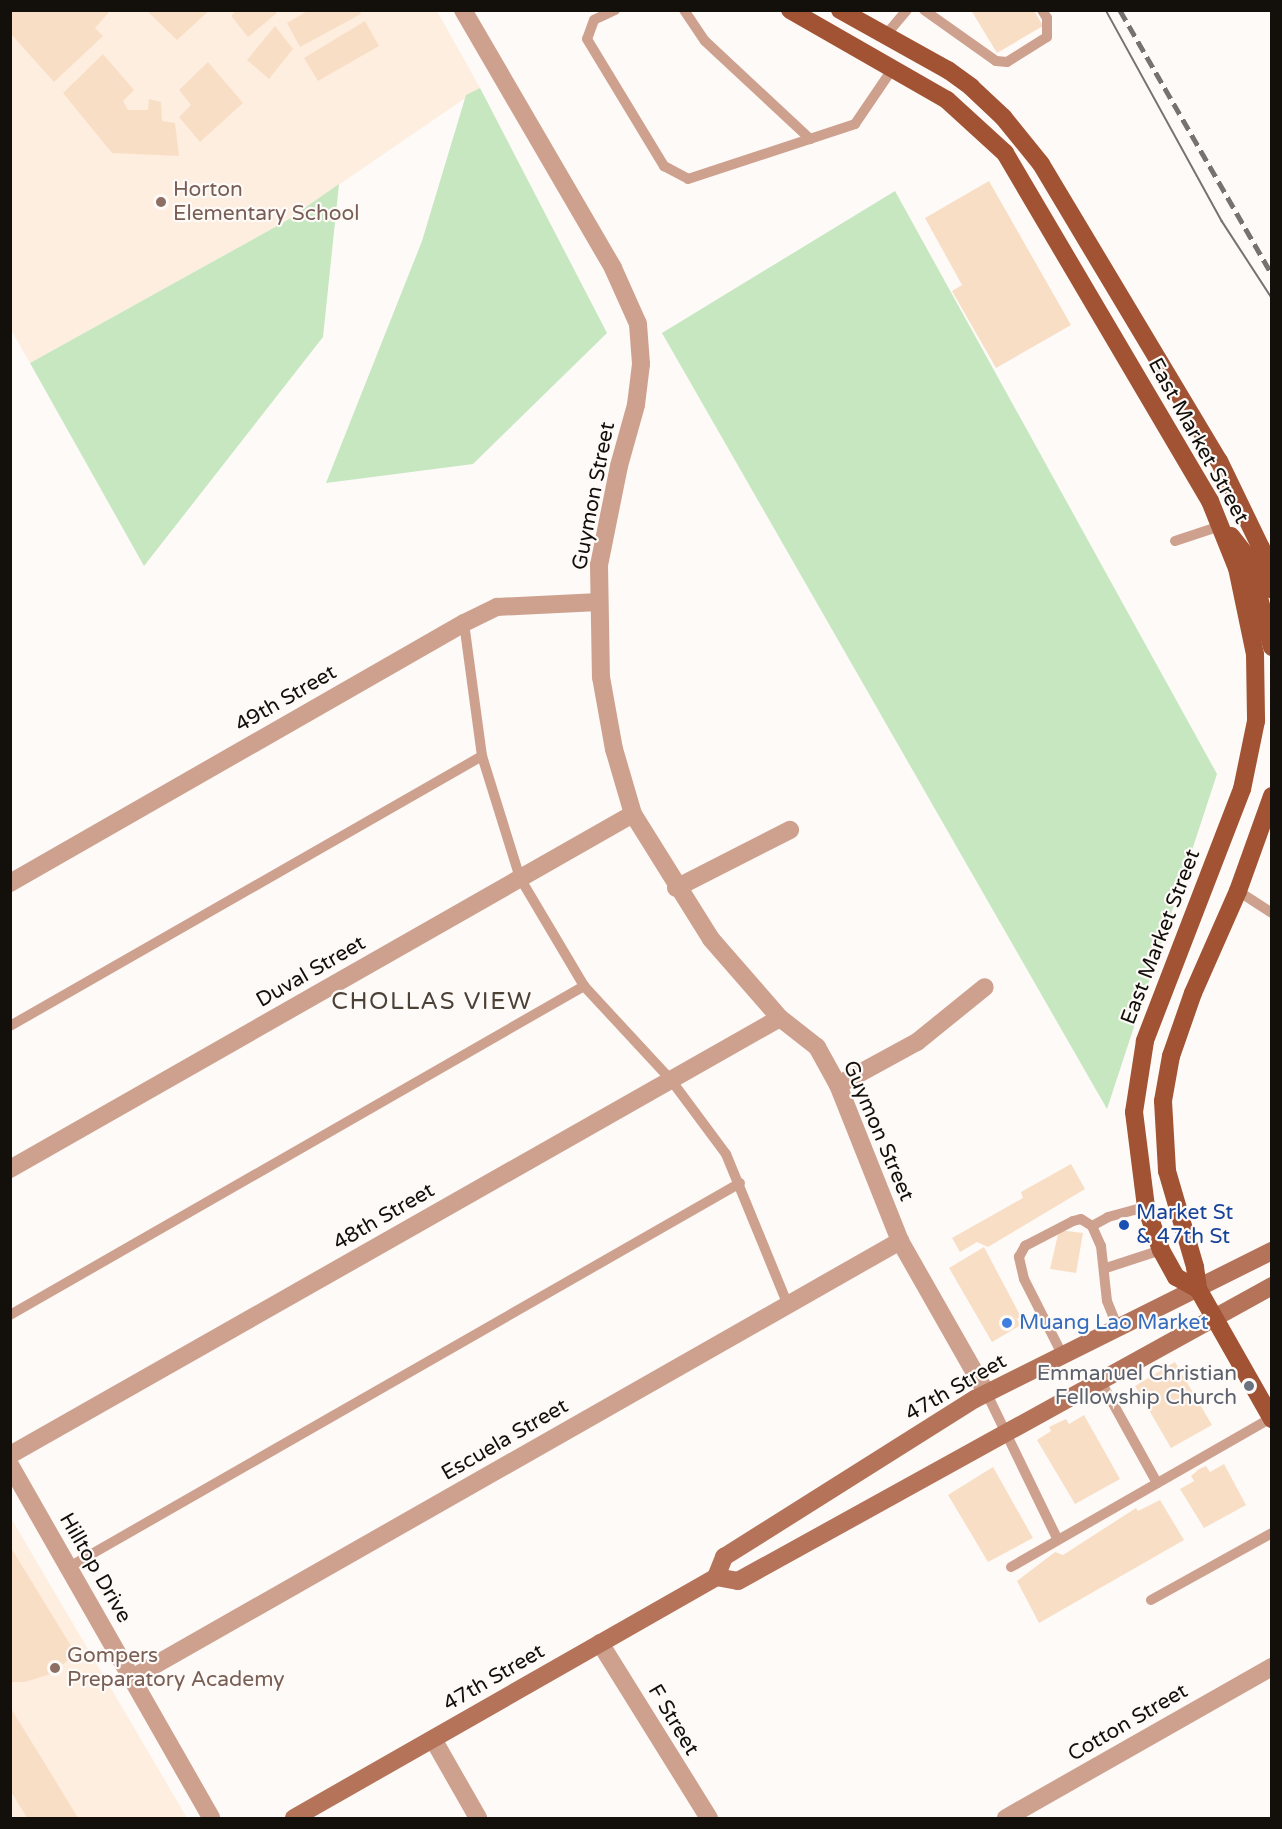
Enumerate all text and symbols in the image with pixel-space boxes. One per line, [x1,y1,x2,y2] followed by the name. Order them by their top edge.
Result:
[173,177,360,227] place label: Horton Elementary School
[154,195,168,209] marker: Horton Elementary School
[1142,354,1254,528] street label: East Market Street
[567,420,621,572] street label: Guymon Street
[231,660,341,738] street label: 49th Street
[1116,846,1206,1028] street label: East Market Street
[252,931,370,1013] street label: Duval Street
[331,988,533,1016] district label: CHOLLAS VIEW
[837,1057,919,1205] street label: Guymon Street
[329,1178,439,1256] street label: 48th Street
[1136,1200,1233,1250] place label: Market St & 47th St
[1117,1218,1131,1232] marker: Market St & 47th St
[1019,1310,1209,1336] place label: Muang Lao Market
[1000,1316,1014,1330] marker: Muang Lao Market
[901,1349,1011,1427] street label: 47th Street
[1037,1361,1237,1411] place label: Emmanuel Christian Fellowship Church
[1242,1379,1256,1393] marker: Emmanuel Christian Fellowship Church
[437,1394,573,1486] street label: Escuela Street
[53,1509,137,1627] street label: Hilltop Drive
[439,1639,549,1717] street label: 47th Street
[67,1643,285,1693] place label: Gompers Preparatory Academy
[48,1661,62,1675] marker: Gompers Preparatory Academy
[1064,1679,1192,1767] street label: Cotton Street
[642,1680,704,1760] street label: F Street

